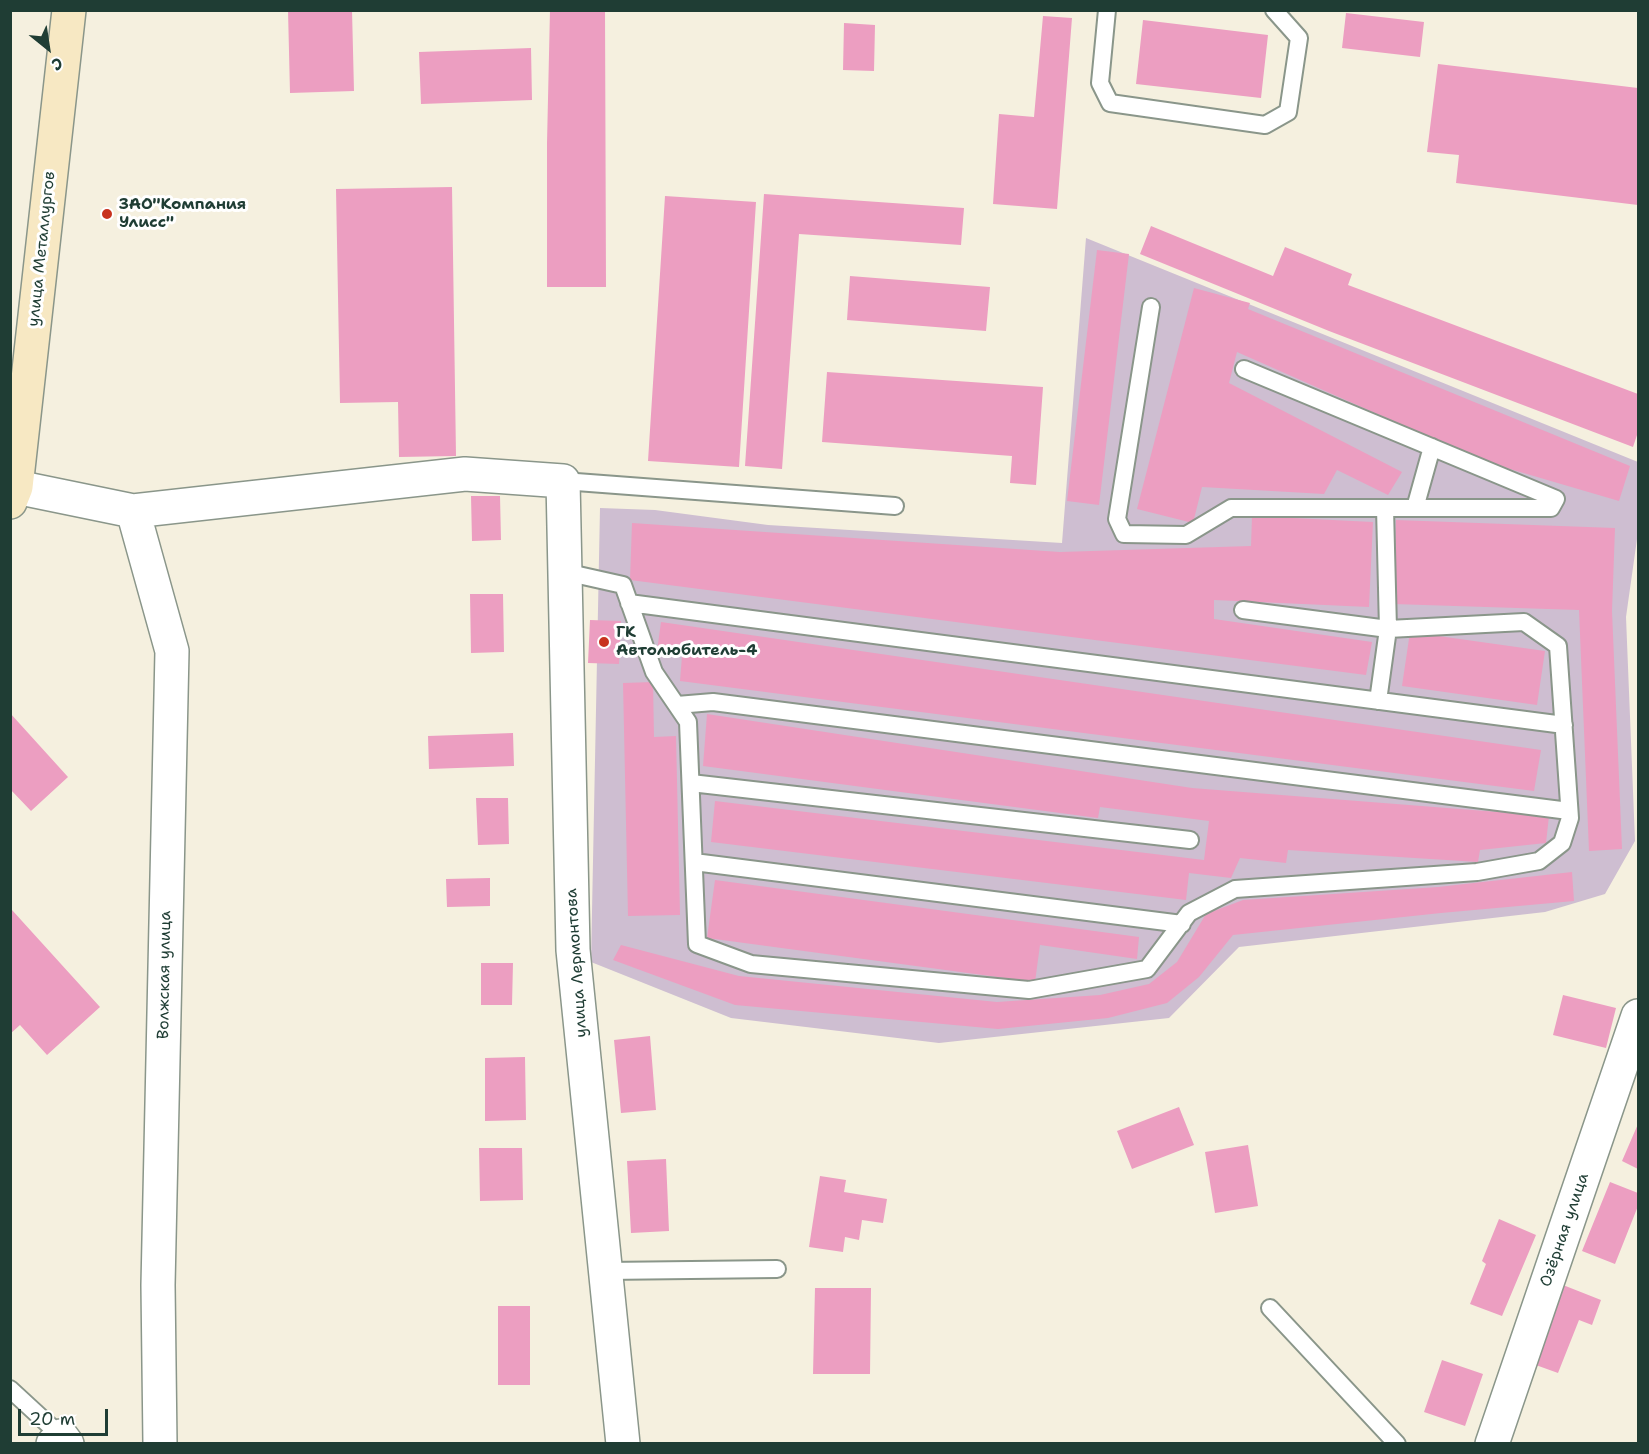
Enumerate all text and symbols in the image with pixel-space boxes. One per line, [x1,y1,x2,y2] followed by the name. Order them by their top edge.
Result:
[18,18,78,78] north arrow
[48,52,67,76] text: С
[24,170,60,328] street label: улица Металлургов
[119,195,246,233] place label: ЗАО"Компания Улисс"
[100,207,114,221] marker: ЗАО"Компания Улисс"
[616,623,757,661] place label: ГК Автолюбитель-4
[597,635,611,649] marker: ГК Автолюбитель-4
[562,888,592,1038] street label: улица Лермонтова
[154,911,176,1039] street label: Волжская улица
[1537,1171,1593,1289] street label: Озёрная улица
[21,1397,111,1435] scale bar
[29,1407,75,1431] text: 20 m

